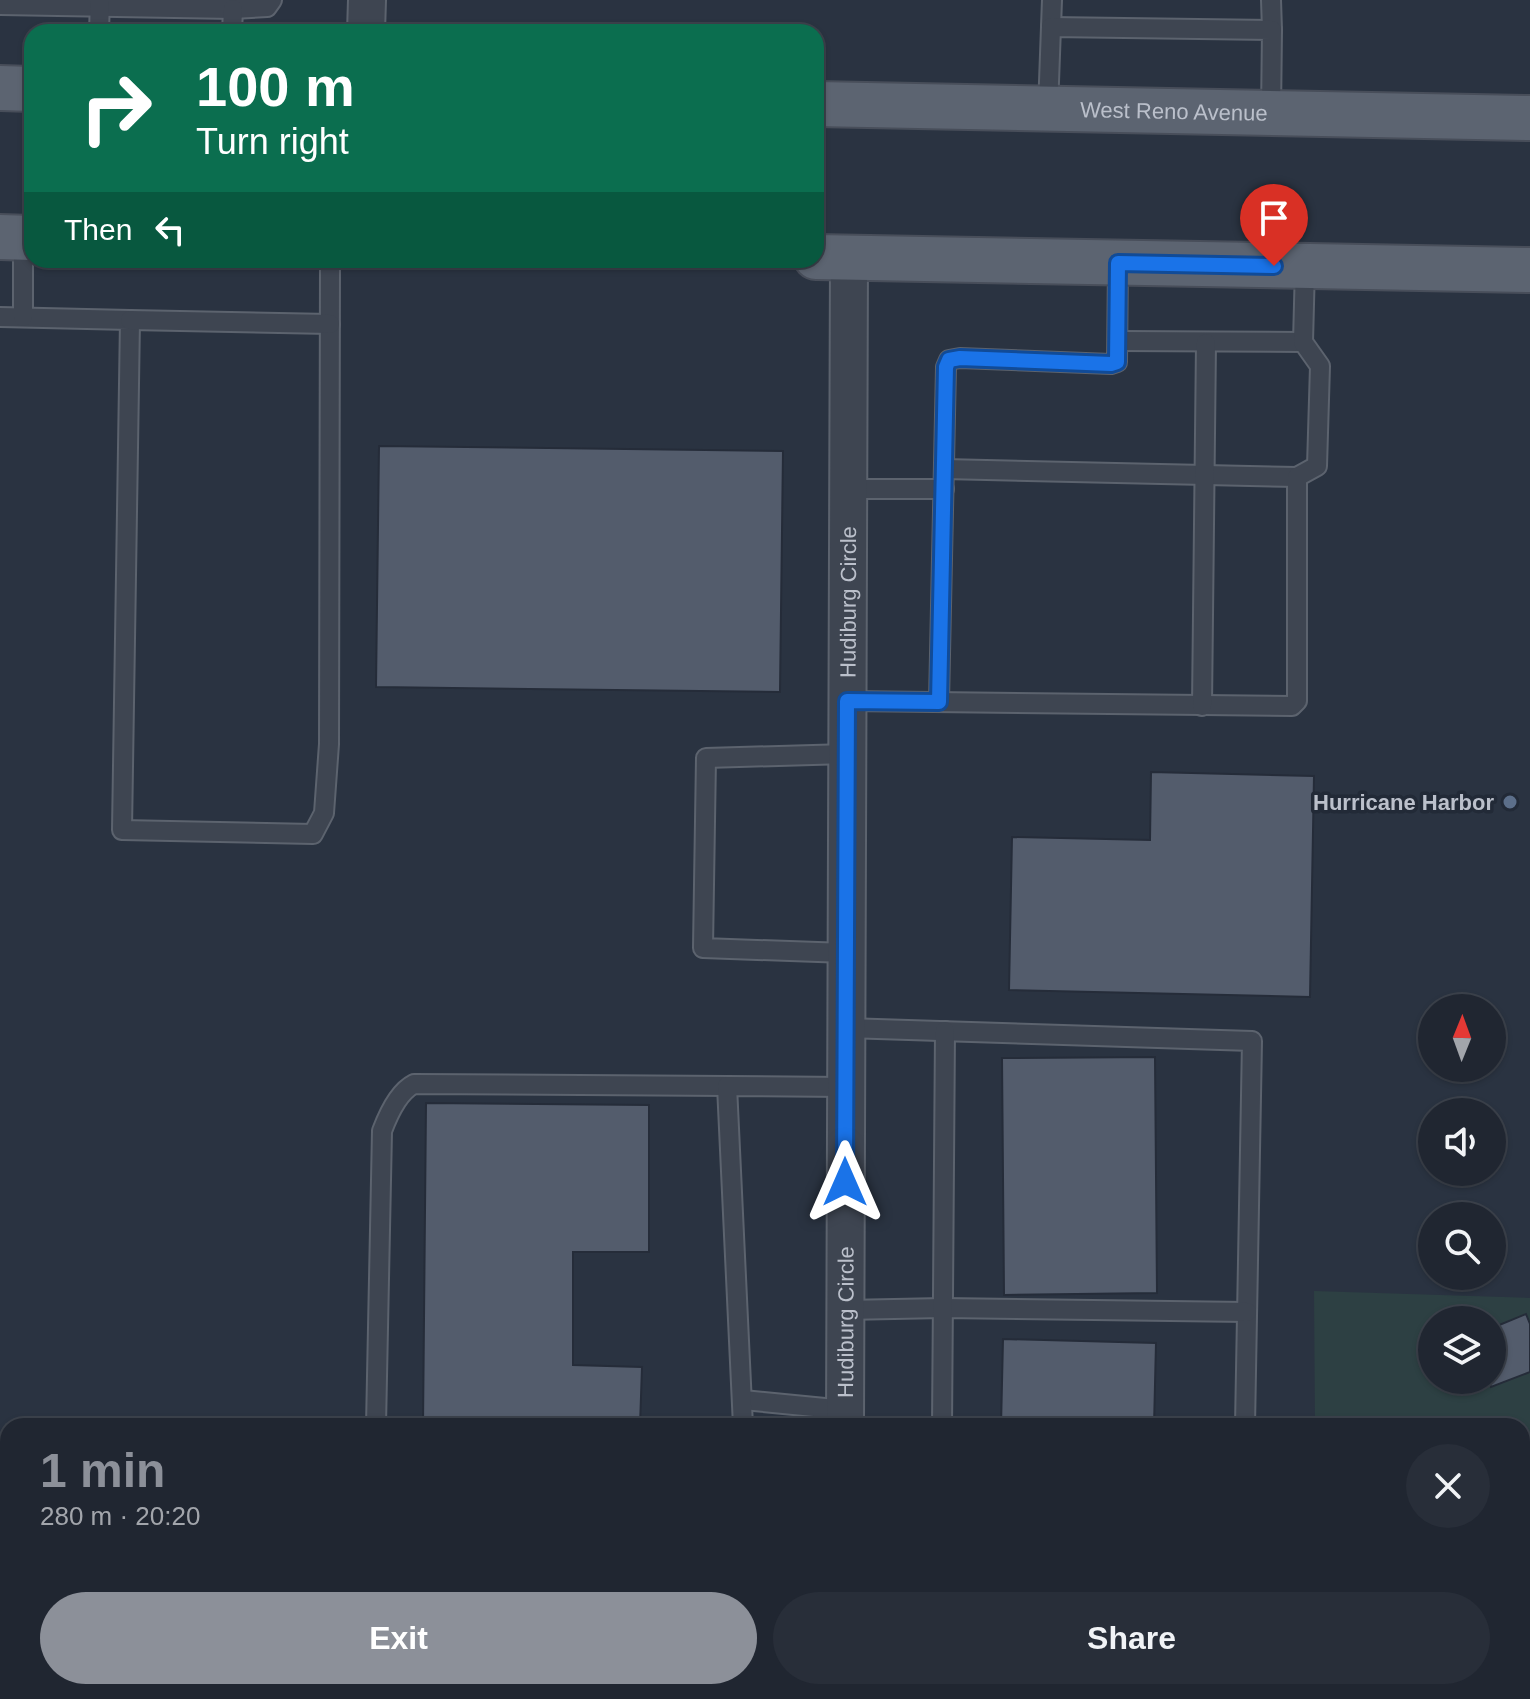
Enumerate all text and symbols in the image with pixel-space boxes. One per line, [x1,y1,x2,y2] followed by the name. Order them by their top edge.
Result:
[196,55,355,118] text: 100 m
[64,56,168,160] icon: right
[1080,97,1268,125] street label: West Reno Avenue
[196,121,349,162] text: Turn right
[1240,184,1308,266] pin
[1252,196,1296,240] icon: arrive
[148,208,192,252] icon: left
[64,213,132,246] text: Then
[835,526,861,678] street label: Hudiburg Circle
[1313,790,1494,815] place label: Hurricane Harbor
[1501,793,1519,811] marker: Hurricane Harbor
[1418,994,1506,1082] north arrow
[1418,994,1506,1394] map controls
[1418,1098,1506,1186] button: sound
[803,1140,887,1224] position arrow
[1418,1202,1506,1290] button: search
[833,1246,858,1398] street label: Hudiburg Circle
[1418,1306,1506,1394] button: layers
[40,1444,165,1497] text: 1 min
[1406,1444,1490,1528] button: close
[40,1501,200,1531] text: 280 m · 20:20
[40,1592,757,1684] button: Exit
[773,1592,1490,1684] button: Share

